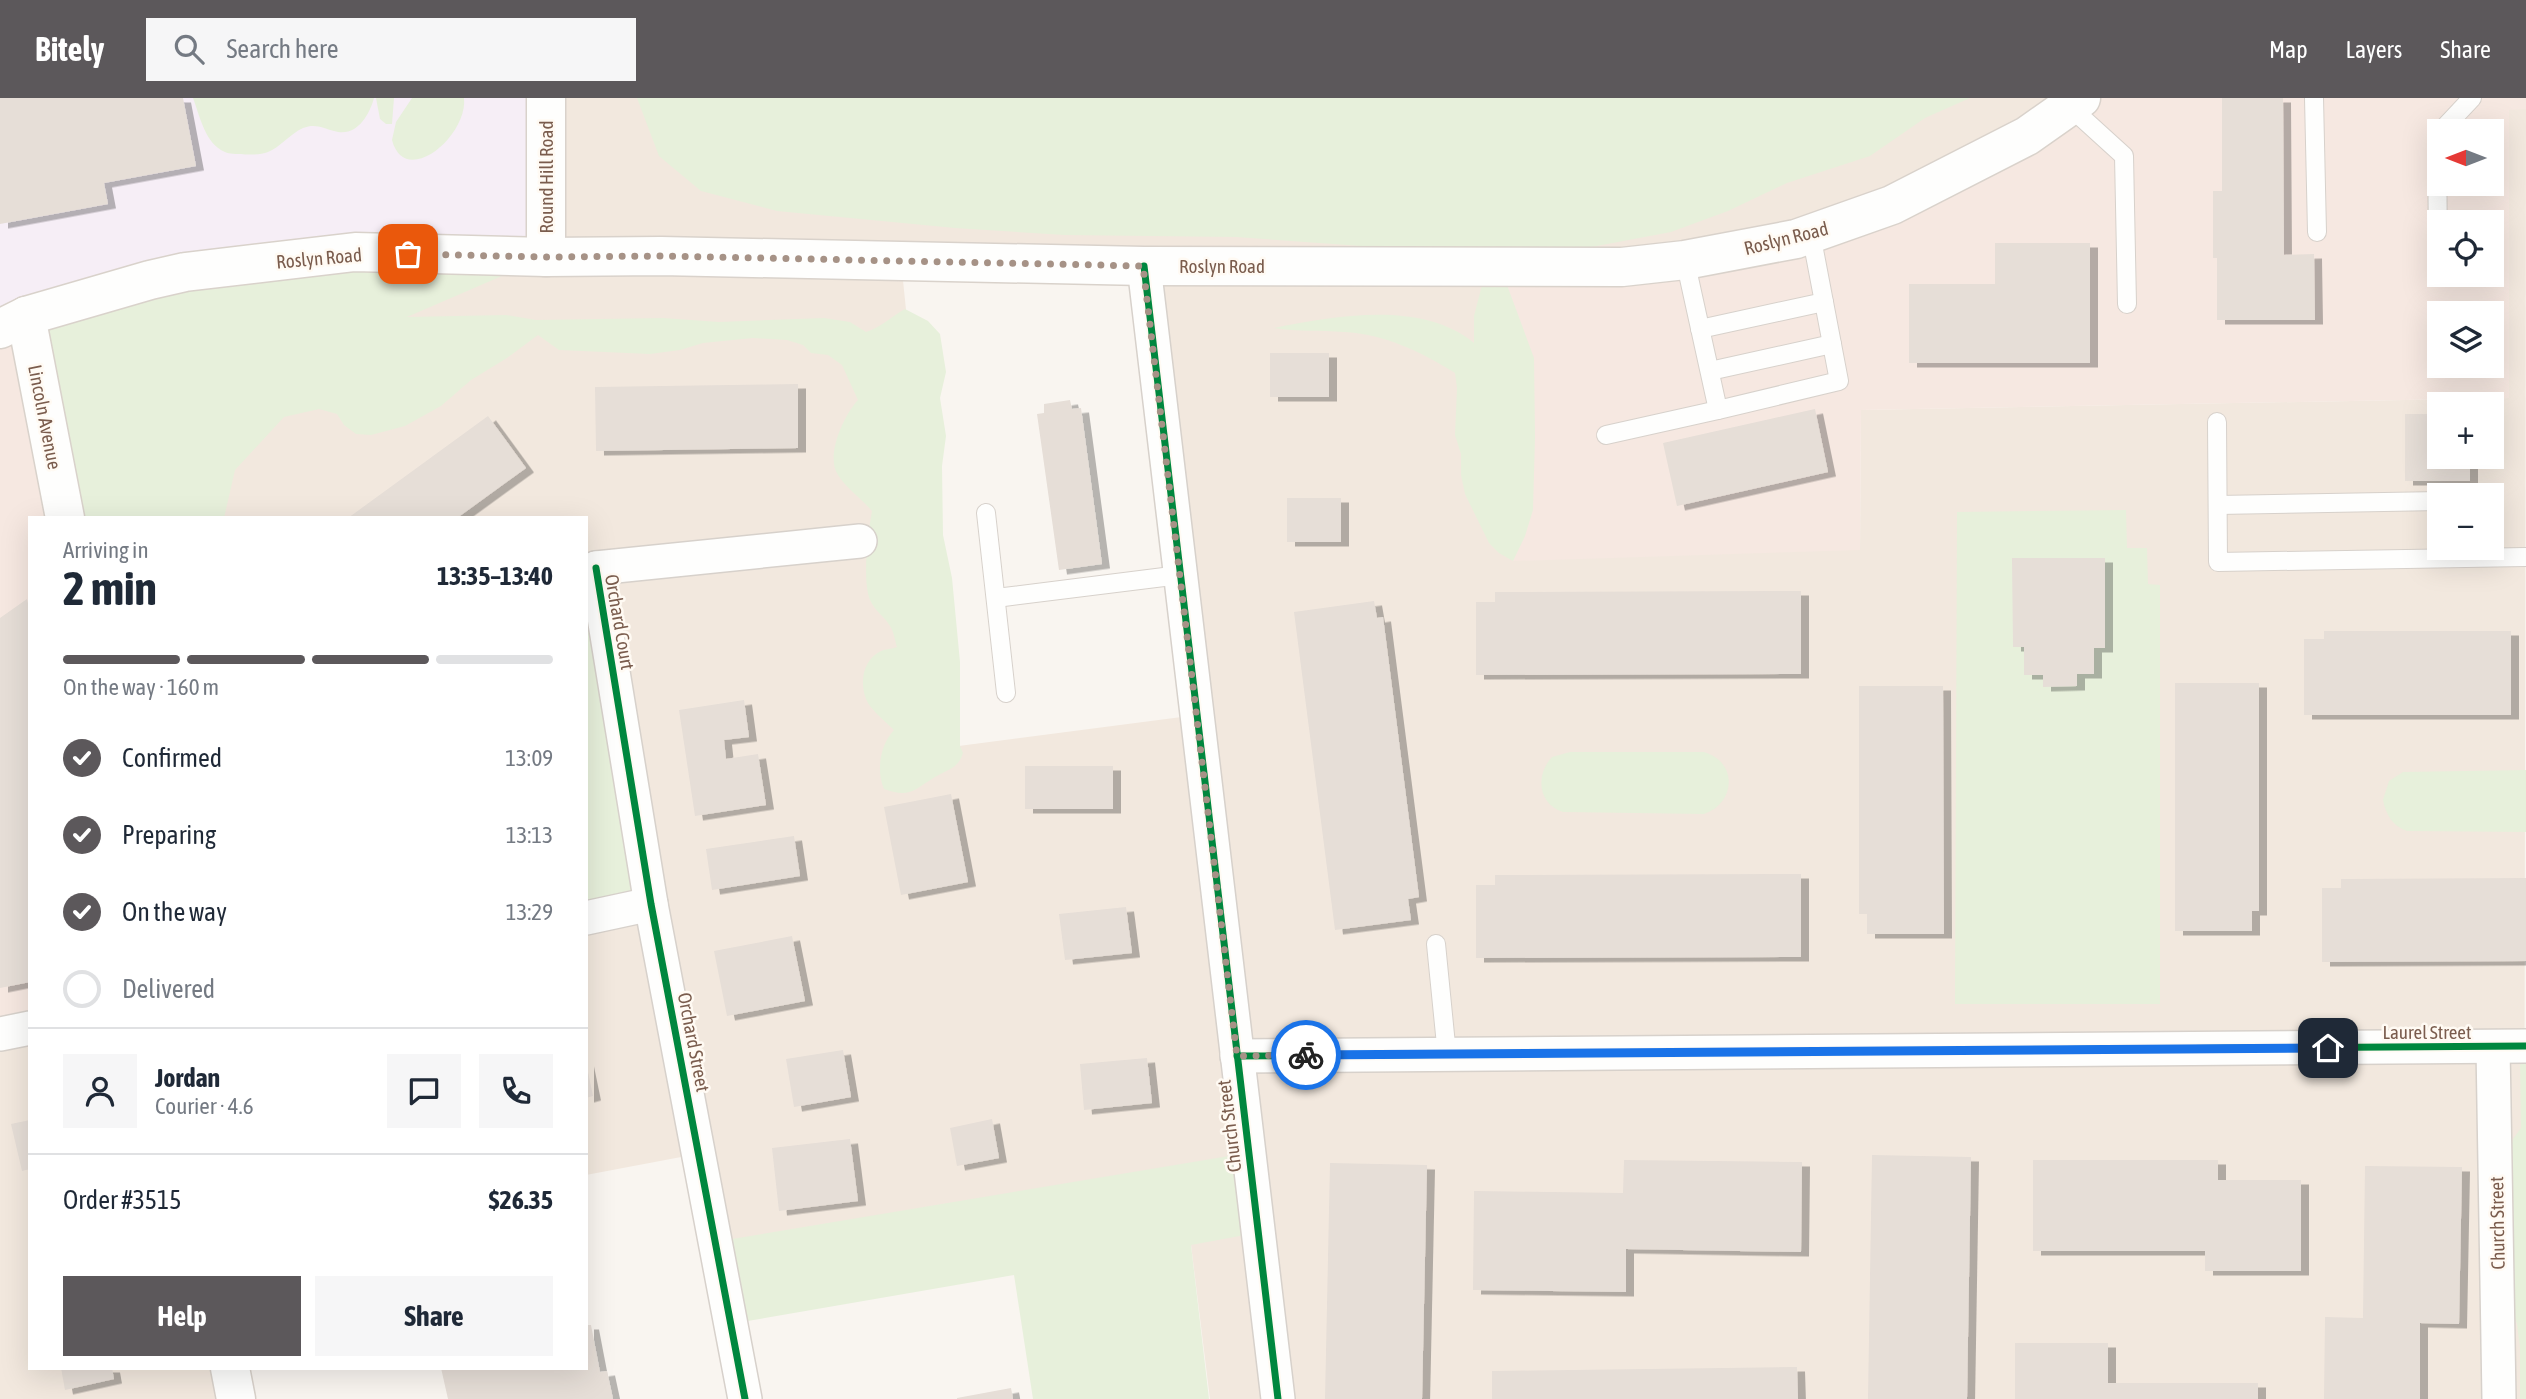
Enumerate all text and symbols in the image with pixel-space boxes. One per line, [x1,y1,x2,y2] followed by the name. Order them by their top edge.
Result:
[146,18,636,81] search box
[35,30,104,68] text: Bitely
[170,30,208,68] icon: search
[226,34,339,64] text: Search here
[2269,36,2308,63] text: Map
[2346,36,2402,63] text: Layers
[2440,36,2491,63] text: Share
[2427,119,2504,196] north arrow
[2427,119,2504,560] map controls
[535,121,557,233] street label: Round Hill Road
[2427,210,2504,287] button: locate
[1742,217,1830,259] street label: Roslyn Road
[378,224,438,284] pin
[389,235,427,273] icon: bag
[275,243,363,273] street label: Roslyn Road
[1179,255,1265,277] street label: Roslyn Road
[2427,301,2504,378] button: layers
[24,363,66,471] street label: Lincoln Avenue
[2427,392,2504,469] button: +
[2427,483,2504,560] button: −
[63,537,149,563] text: Arriving in
[437,561,553,591] text: 13:35–13:40
[63,562,157,615] text: 2 min
[601,573,639,671] street label: Orchard Court
[63,674,219,700] text: On the way · 160 m
[63,739,101,777] icon: check
[122,743,222,773] text: Confirmed
[505,745,553,771] text: 13:09
[63,816,101,854] icon: check
[122,820,216,850] text: Preparing
[506,822,553,848] text: 13:13
[63,893,101,931] icon: check
[122,897,227,927] text: On the way
[506,899,553,925] text: 13:29
[122,974,215,1004] text: Delivered
[674,990,714,1094] street label: Orchard Street
[2298,1018,2358,1078] pin
[1271,1020,1341,1090] courier
[2383,1021,2471,1043] street label: Laurel Street
[2309,1029,2347,1067] icon: home
[1287,1036,1325,1074] icon: bike
[63,1054,137,1128] button: person
[387,1054,461,1128] button: chat
[479,1054,553,1128] button: phone
[155,1063,220,1093] text: Jordan
[1212,1078,1246,1174] street label: Church Street
[155,1093,254,1119] text: Courier · 4.6
[2485,1176,2509,1270] street label: Church Street
[63,1185,182,1215] text: Order #3515
[489,1185,553,1215] text: $26.35
[63,1276,301,1356] button: Help
[315,1276,553,1356] button: Share

